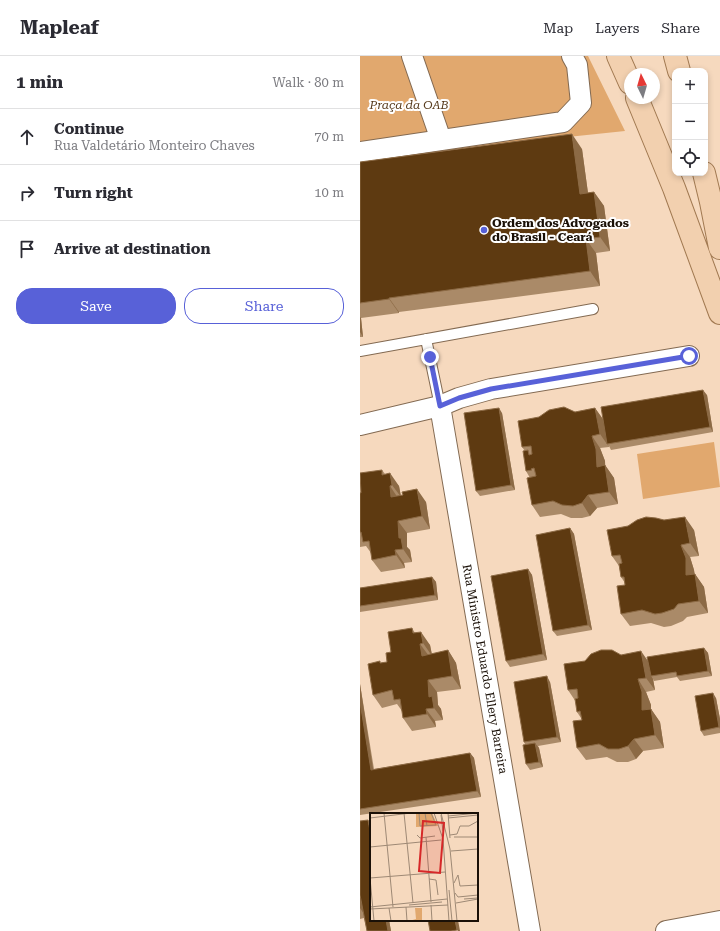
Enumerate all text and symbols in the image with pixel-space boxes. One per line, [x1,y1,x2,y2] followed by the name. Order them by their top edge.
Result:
[20,16,99,39] text: Mapleaf
[543,20,573,36] text: Map
[595,20,639,36] text: Layers
[661,20,700,36] text: Share
[624,68,660,104] north arrow
[672,68,708,176] map controls
[672,68,708,104] button: +
[16,72,63,92] text: 1 min
[272,75,344,90] text: Walk · 80 m
[368,98,449,112] park label: Praça da OAB
[672,104,708,140] button: −
[54,120,124,138] text: Continue
[16,126,38,148] icon: ahead
[314,129,344,144] text: 70 m
[54,138,255,153] text: Rua Valdetário Monteiro Chaves
[672,140,708,176] button: locate
[16,182,38,204] icon: right
[54,184,133,202] text: Turn right
[314,185,344,200] text: 10 m
[492,216,629,244] place label: Ordem dos Advogados do Brasil - Ceará
[479,225,489,235] marker: Ordem dos Advogados do Brasil - Ceará
[16,238,38,260] icon: arrive
[54,240,210,258] text: Arrive at destination
[16,288,176,324] button: Save
[184,288,344,324] button: Share
[680,347,698,365] route start
[421,348,439,366] route end
[460,563,510,775] street label: Rua Ministro Eduardo Ellery Barreira
[370,813,478,921] inset map

